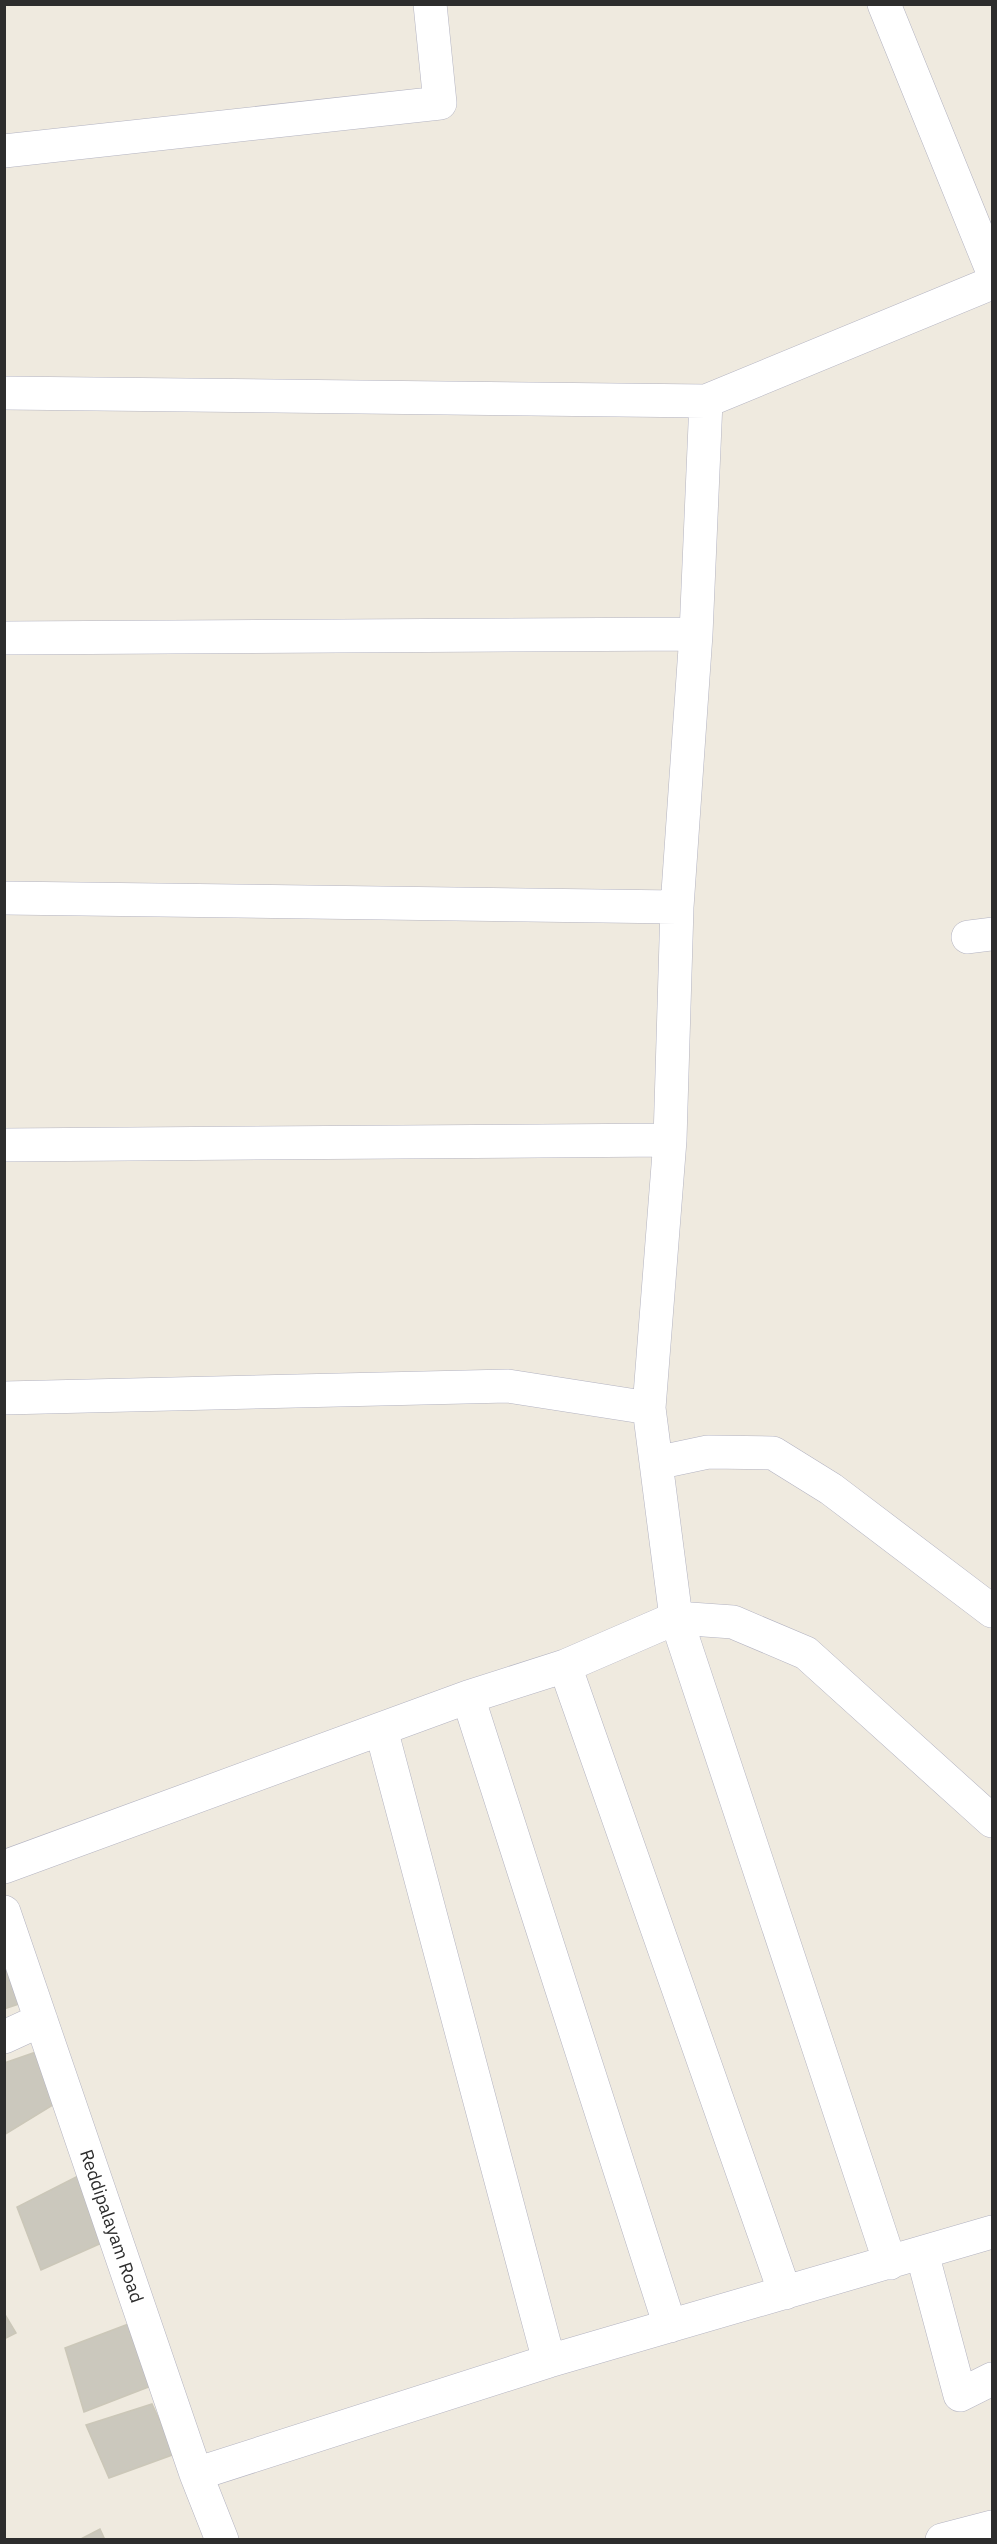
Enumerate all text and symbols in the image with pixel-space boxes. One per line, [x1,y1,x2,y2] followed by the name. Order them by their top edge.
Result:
[75,2146,149,2306] street label: Reddipalayam Road

